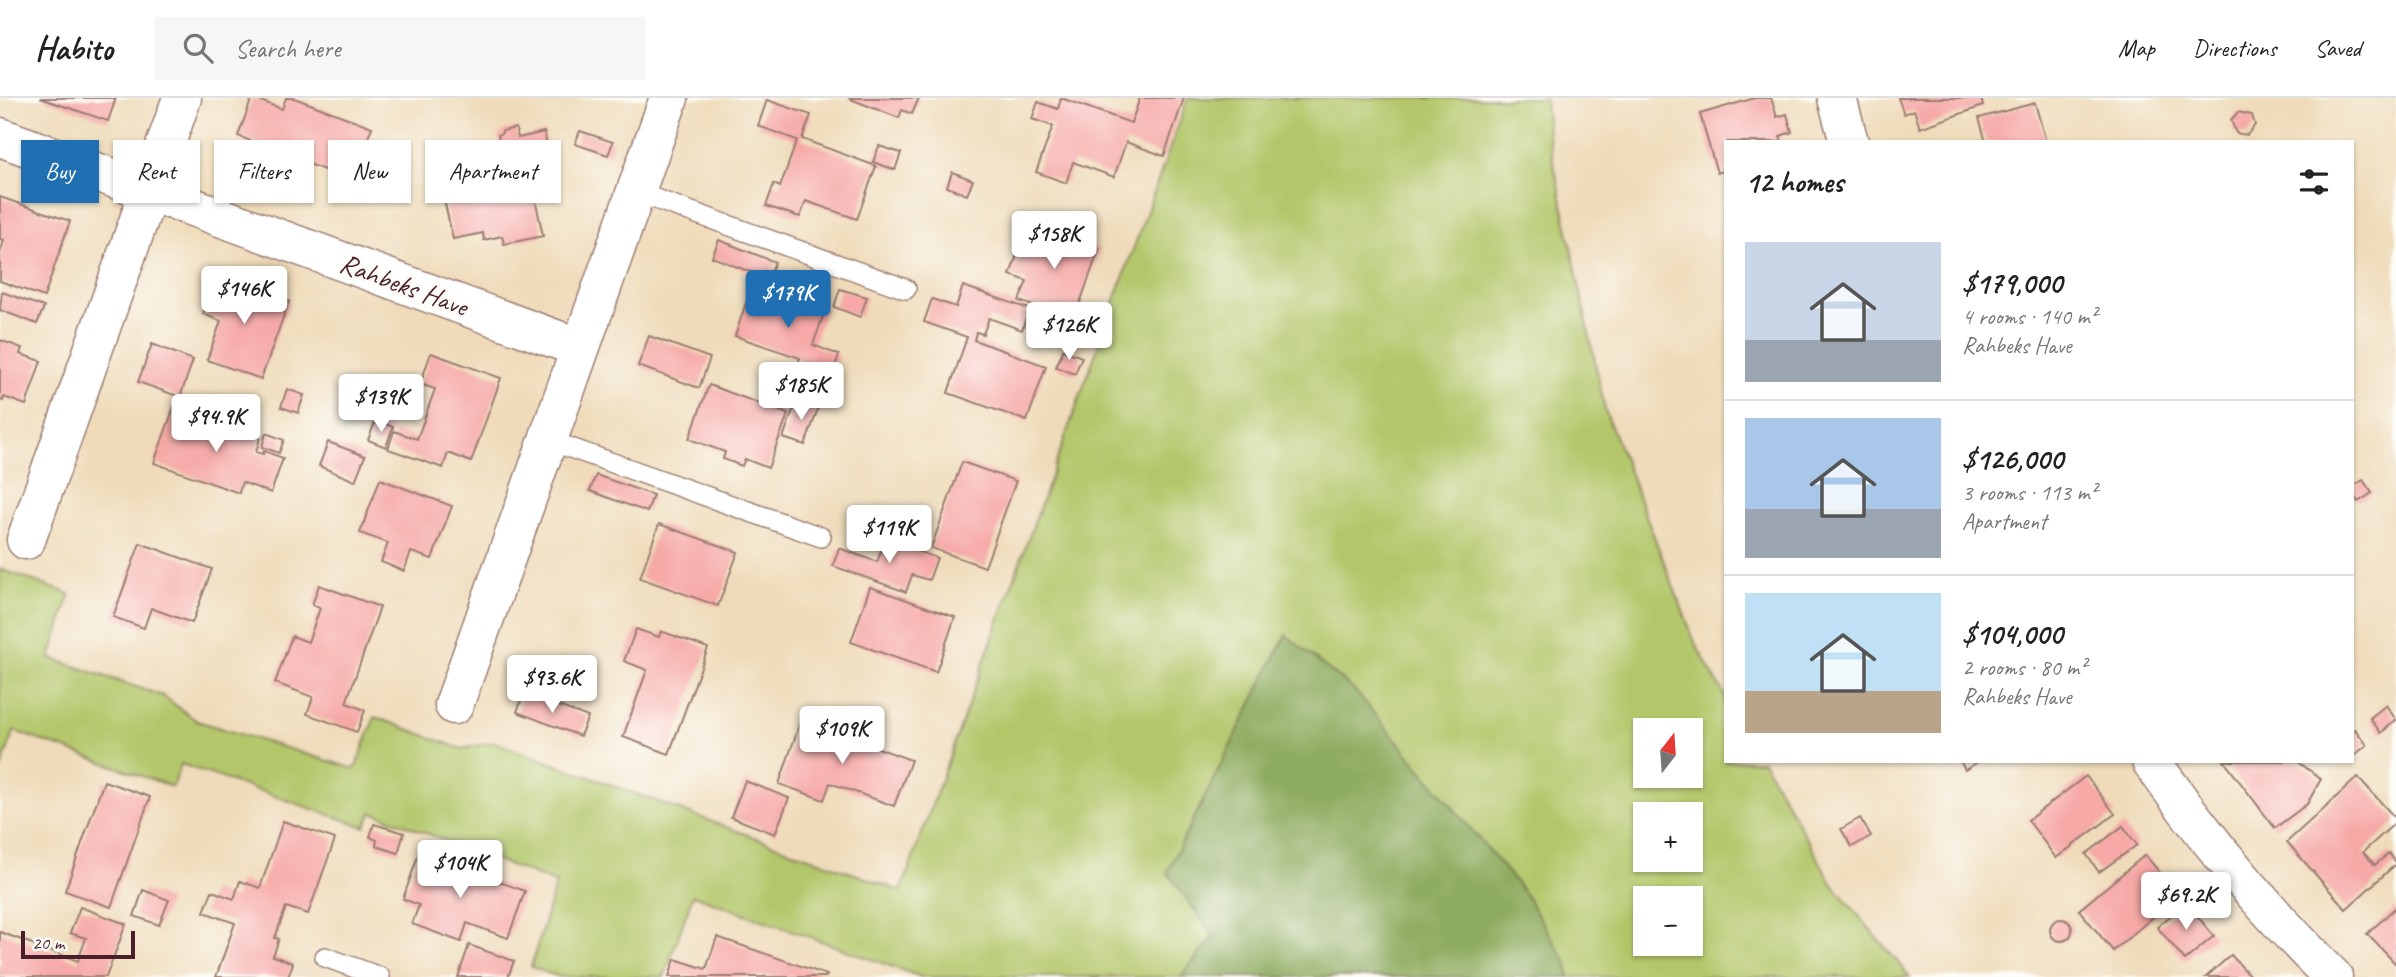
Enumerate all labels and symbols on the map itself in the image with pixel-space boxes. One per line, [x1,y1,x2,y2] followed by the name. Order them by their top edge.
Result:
[1005,212,1103,271] pin: $158K
[335,245,474,324] street label: Rahbeks Have
[195,266,293,326] pin: $146K
[739,271,837,330] pin: $179K
[1020,302,1118,362] pin: $126K
[752,362,850,422] pin: $185K
[332,374,430,434] pin: $139K
[159,394,273,454] pin: $94.9K
[840,505,938,565] pin: $119K
[495,656,609,715] pin: $93.6K
[793,706,891,766] pin: $109K
[1633,718,1703,788] north arrow
[411,840,509,900] pin: $104K
[2129,872,2243,932] pin: $69.2K
[21,928,135,960] scale bar

